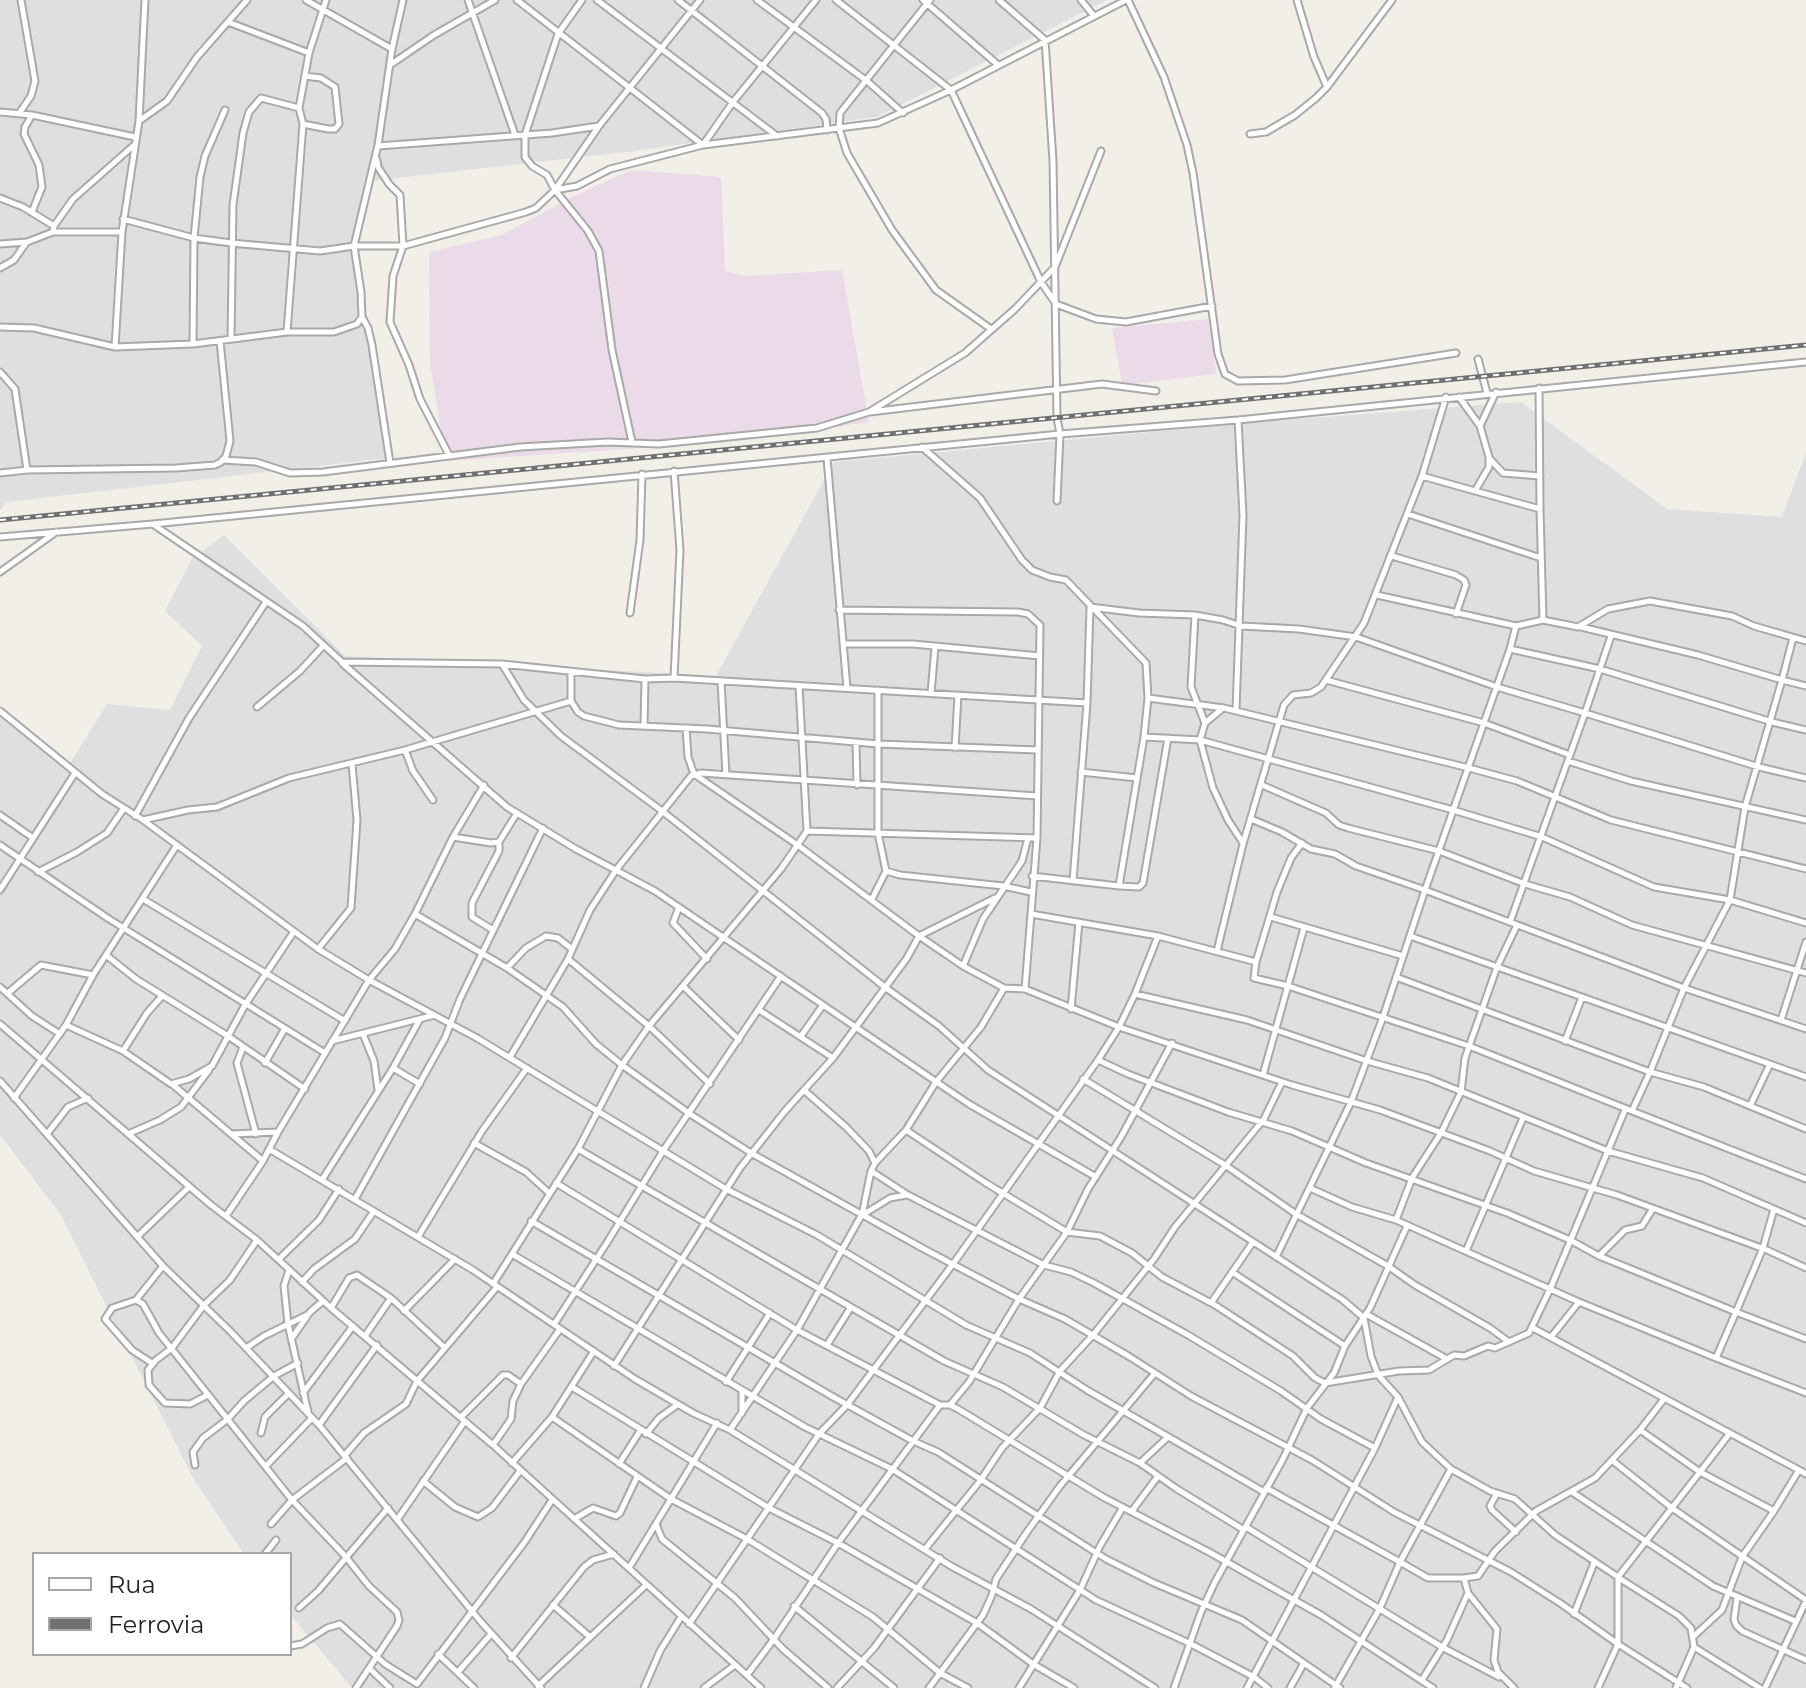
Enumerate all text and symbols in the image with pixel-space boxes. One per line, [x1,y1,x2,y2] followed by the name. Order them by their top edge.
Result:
[32,1552,292,1656] legend
[108,1570,156,1599] text: Rua
[108,1610,204,1639] text: Ferrovia

